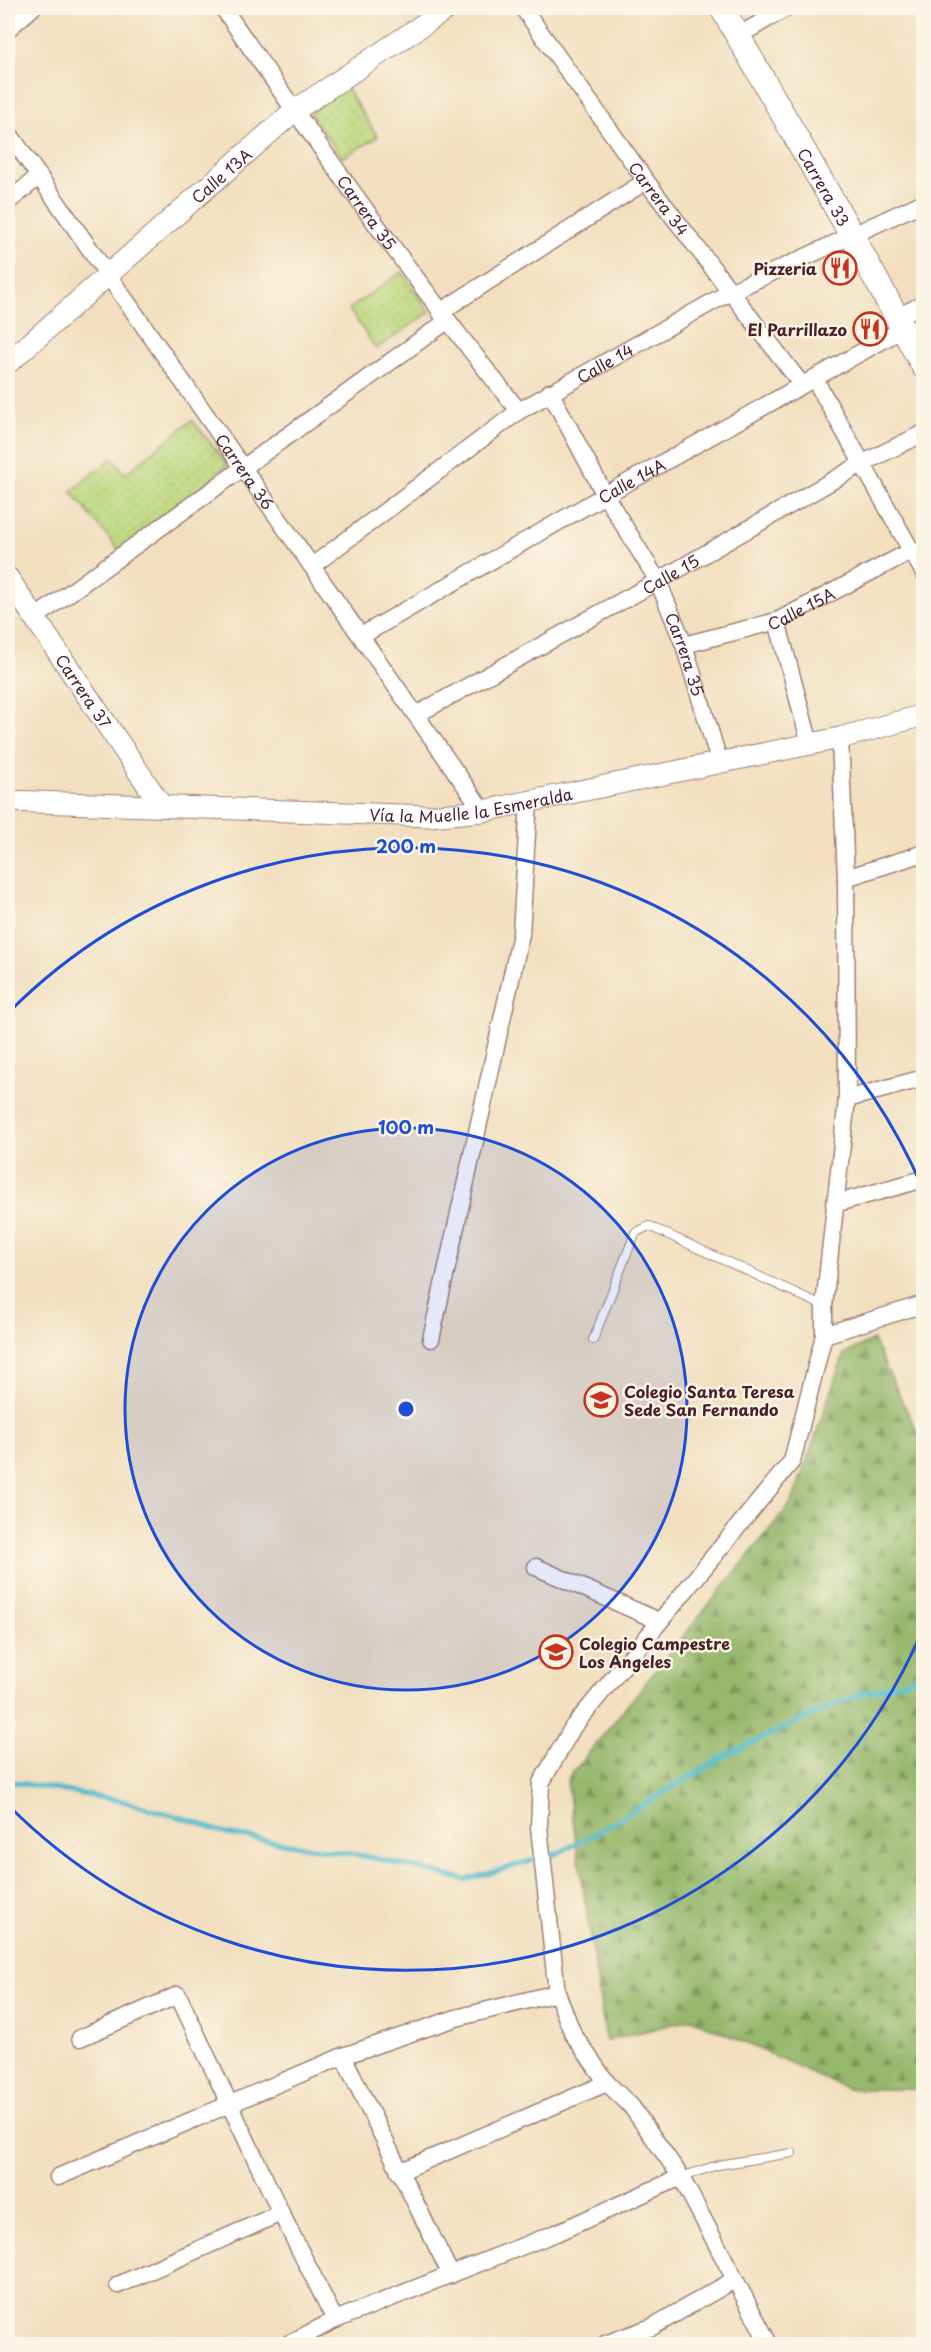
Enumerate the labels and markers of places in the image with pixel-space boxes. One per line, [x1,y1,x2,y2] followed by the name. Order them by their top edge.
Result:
[822,250,858,286] restaurant icon: Pizzeria
[753,256,817,280] place label: Pizzeria
[852,311,888,347] restaurant icon: El Parrillazo
[747,317,847,341] place label: El Parrillazo
[624,1379,795,1421] place label: Colegio Santa Teresa Sede San Fernando
[583,1382,619,1418] school or university icon: Colegio Santa Teresa Sede San Fernando
[396,1399,416,1419] centre of rings
[579,1631,730,1673] place label: Colegio Campestre Los Angeles
[538,1634,574,1670] school or university icon: Colegio Campestre Los Angeles

